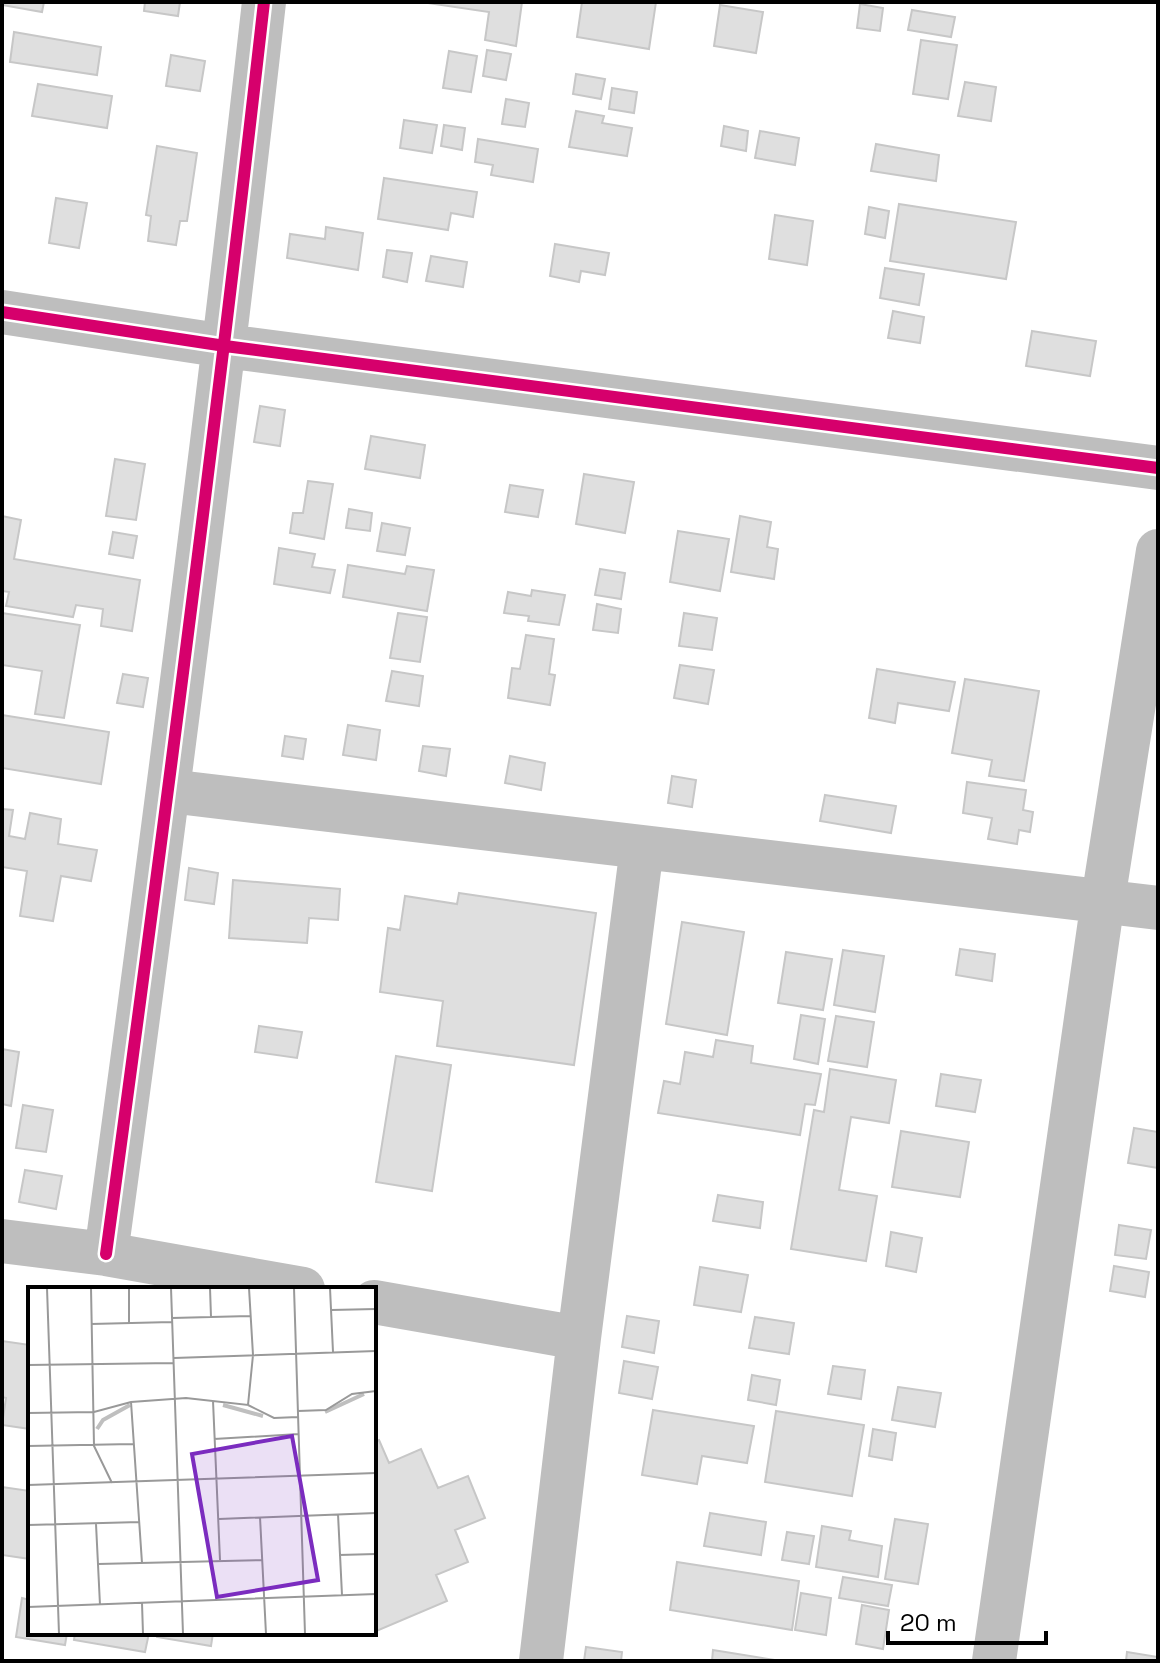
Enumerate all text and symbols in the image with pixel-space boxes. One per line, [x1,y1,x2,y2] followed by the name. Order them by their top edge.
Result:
[28,1287,376,1635] inset map
[888,1595,1046,1645] scale bar
[900,1607,957,1638] text: 20 m

